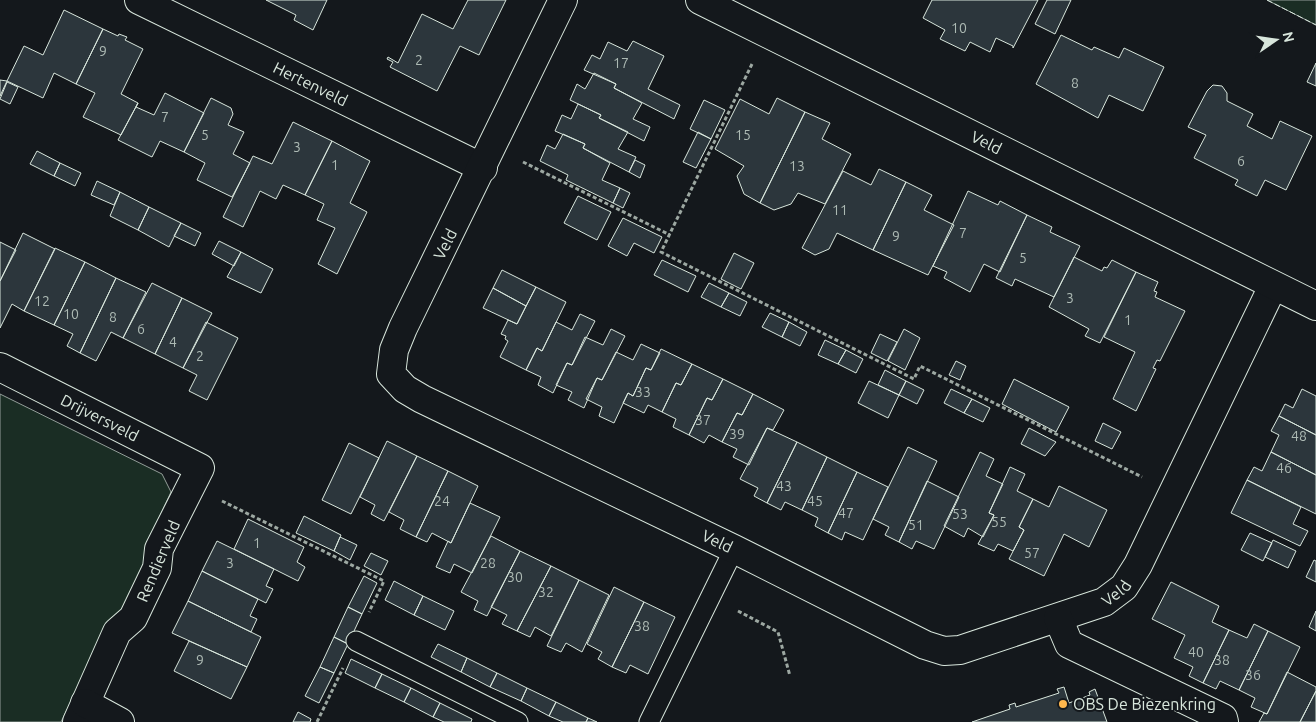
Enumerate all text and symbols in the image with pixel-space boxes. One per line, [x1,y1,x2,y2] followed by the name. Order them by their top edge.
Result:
[1251,15,1301,65] north arrow
[951,20,967,36] house number: 10
[1280,30,1298,44] text: N
[99,43,107,59] house number: 9
[415,52,423,68] house number: 2
[613,55,629,71] house number: 17
[271,58,351,110] street label: Hertenveld
[1071,75,1079,91] house number: 8
[161,109,169,125] house number: 7
[201,127,209,143] house number: 5
[735,127,751,143] house number: 15
[968,127,1005,158] street label: Veld
[293,139,301,155] house number: 3
[1237,153,1245,169] house number: 6
[331,157,339,173] house number: 1
[789,158,805,174] house number: 13
[832,202,848,218] house number: 11
[959,225,967,241] house number: 7
[430,226,460,262] street label: Veld
[892,228,900,244] house number: 9
[1019,250,1027,266] house number: 5
[1066,290,1074,306] house number: 3
[34,293,50,309] house number: 12
[63,306,79,322] house number: 10
[109,309,117,325] house number: 8
[1124,312,1132,328] house number: 1
[137,321,145,337] house number: 6
[169,334,177,350] house number: 4
[196,348,204,364] house number: 2
[635,384,651,400] house number: 33
[58,390,142,445] street label: Drijversveld
[695,412,711,428] house number: 37
[729,426,745,442] house number: 39
[1291,428,1307,444] house number: 48
[1276,460,1292,476] house number: 46
[776,478,792,494] house number: 43
[434,493,450,509] house number: 24
[807,493,823,509] house number: 45
[838,505,854,521] house number: 47
[952,506,968,522] house number: 53
[991,514,1007,530] house number: 55
[908,517,924,533] house number: 51
[133,518,183,604] street label: Rendierveld
[699,526,736,556] street label: Veld
[253,535,261,551] house number: 1
[1024,545,1040,561] house number: 57
[226,555,234,571] house number: 3
[480,555,496,571] house number: 28
[507,569,523,585] house number: 30
[1098,577,1135,610] street label: Veld
[538,584,554,600] house number: 32
[634,618,650,634] house number: 38
[1188,644,1204,660] house number: 40
[196,652,204,668] house number: 9
[1214,652,1230,668] house number: 38
[1245,667,1261,683] house number: 36
[1073,695,1216,713] place label: OBS De Biezenkring
[1057,698,1069,710] marker: OBS De Biezenkring

